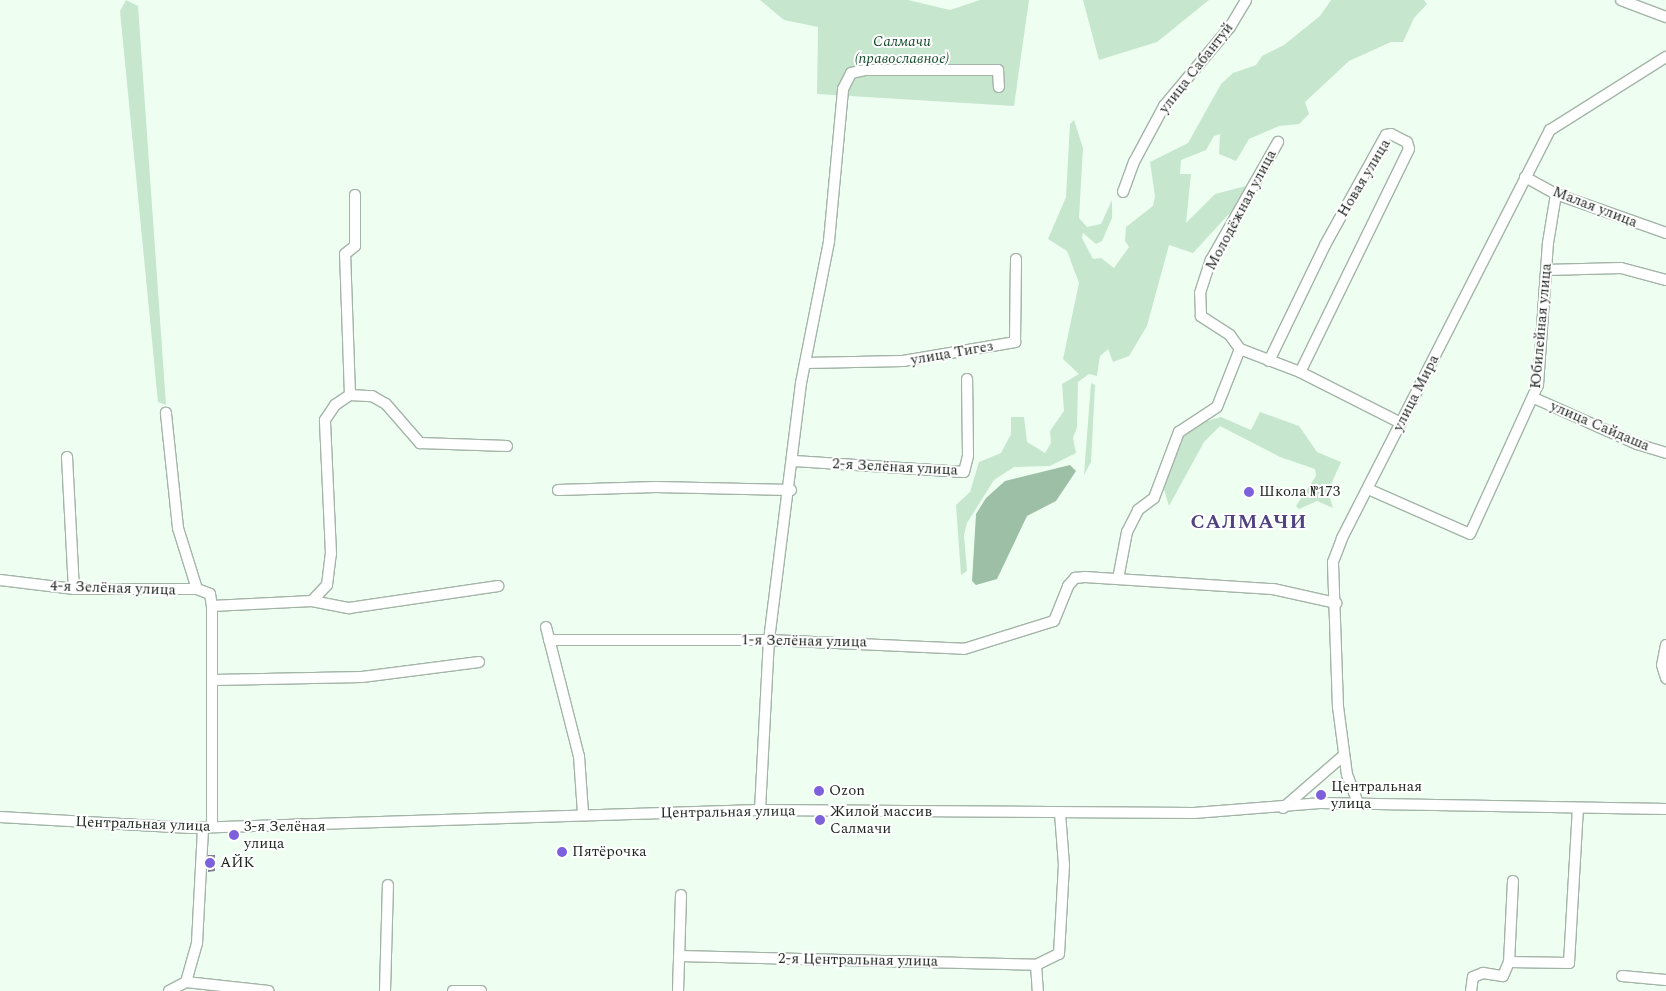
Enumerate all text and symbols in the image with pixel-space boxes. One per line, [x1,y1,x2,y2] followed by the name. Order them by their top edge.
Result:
[1155,19,1237,117] street label: улица Сабантуй
[855,32,949,67] park label: Салмачи (православное)
[1334,136,1394,220] street label: Новая улица
[1202,147,1280,273] street label: Молодёжная улица
[1550,183,1640,231] street label: Малая улица
[1527,263,1555,389] street label: Юбилейная улица
[909,337,995,369] street label: улица Тигез
[1389,352,1443,434] street label: улица Мира
[1548,397,1652,455] street label: улица Сайдаша
[832,455,958,479] street label: 2-я Зелёная улица
[1259,483,1340,501] place label: Школа №173
[1243,486,1255,498] marker: Школа №173
[1190,510,1308,534] district label: САЛМАЧИ
[50,577,176,599] street label: 4-я Зелёная улица
[741,631,867,651] street label: 1-я Зелёная улица
[1331,777,1422,812] place label: Центральная улица
[829,782,865,800] place label: Ozon
[813,785,825,797] marker: Ozon
[1315,789,1327,801] marker: Центральная улица
[660,802,796,822] street label: Центральная улица
[830,802,932,837] place label: Жилой массив Салмачи
[75,813,211,835] street label: Центральная улица
[814,814,826,826] marker: Жилой массив Салмачи
[244,817,326,852] place label: 3-я Зелёная улица
[228,829,240,841] marker: 3-я Зелёная улица
[572,843,647,861] place label: Пятёрочка
[556,846,568,858] marker: Пятёрочка
[220,854,254,872] place label: АЙК
[204,857,216,869] marker: АЙК
[778,950,938,970] street label: 2-я Центральная улица

